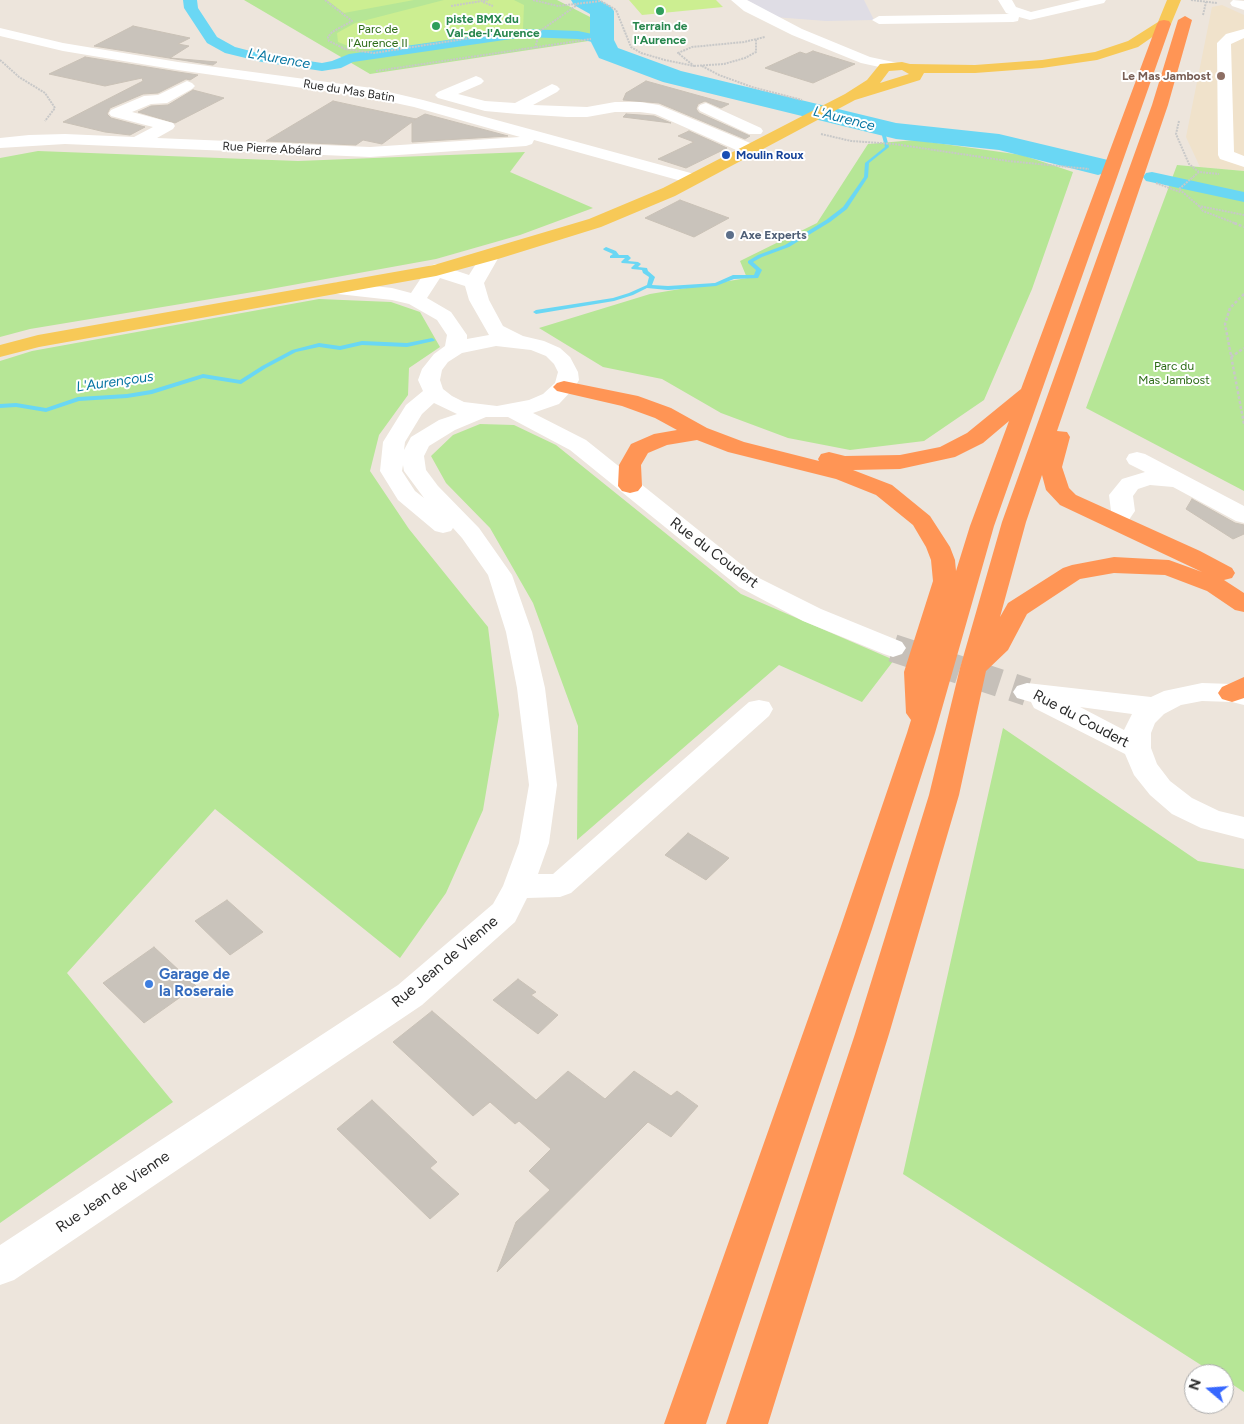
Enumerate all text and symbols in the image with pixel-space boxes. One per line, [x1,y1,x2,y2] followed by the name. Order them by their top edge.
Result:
[654,5,666,17] marker: Terrain de l'Aurence
[446,12,540,40] place label: piste BMX du Val-de-l'Aurence
[633,19,687,47] place label: Terrain de l'Aurence
[430,20,442,32] marker: piste BMX du Val-de-l'Aurence
[348,22,408,50] park label: Parc de l'Aurence II
[247,45,311,73] water label: L'Aurence
[1122,69,1211,83] place label: Le Mas Jambost
[1215,70,1227,82] marker: Le Mas Jambost
[302,77,396,105] street label: Rue du Mas Batin
[811,103,877,135] water label: L'Aurence
[222,139,322,159] street label: Rue Pierre Abélard
[736,148,804,162] place label: Moulin Roux
[720,149,732,161] marker: Moulin Roux
[740,228,807,242] place label: Axe Experts
[724,229,736,241] marker: Axe Experts
[1138,359,1210,387] park label: Parc du Mas Jambost
[75,368,155,396] water label: L'Aurençous
[666,514,762,592] street label: Rue du Coudert
[1030,686,1132,752] street label: Rue du Coudert
[388,912,502,1012] street label: Rue Jean de Vienne
[159,966,234,1001] place label: Garage de la Roseraie
[143,978,155,990] marker: Garage de la Roseraie
[53,1147,173,1237] street label: Rue Jean de Vienne
[1184,1364,1234,1414] north arrow
[1185,1377,1205,1392] text: N

